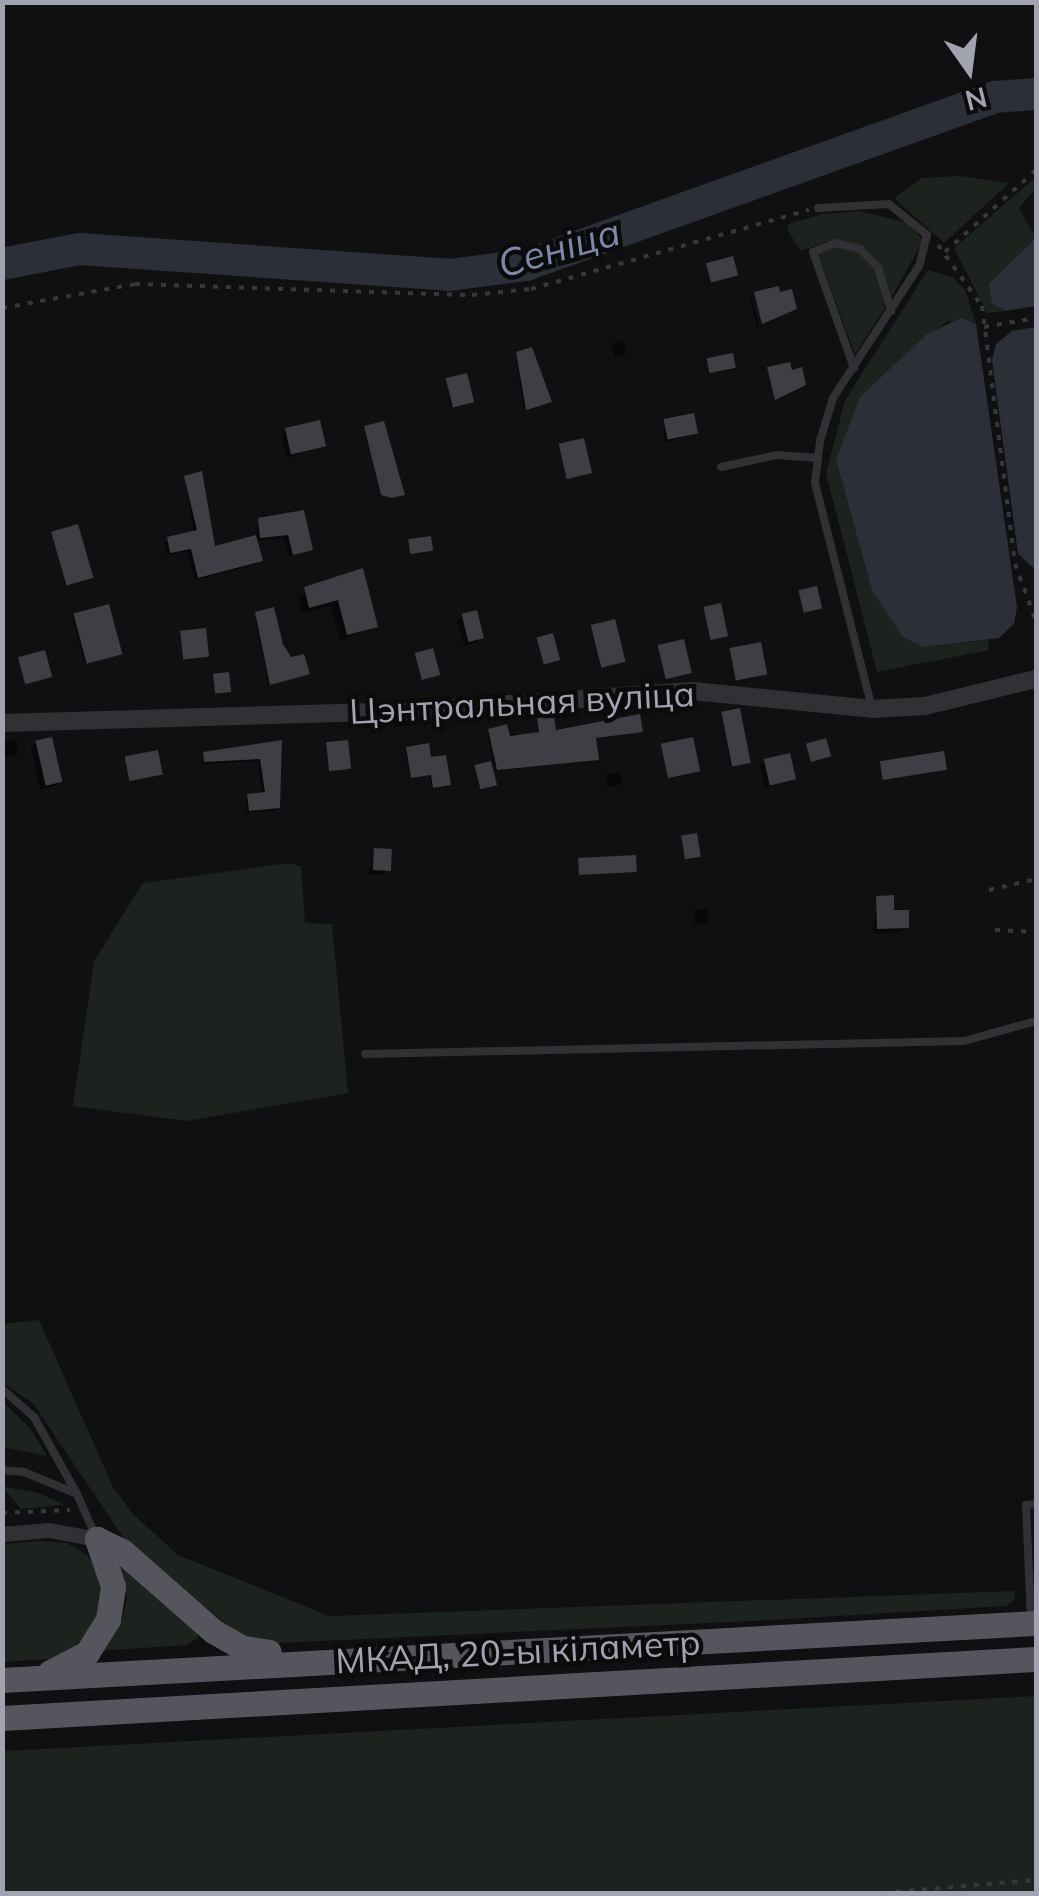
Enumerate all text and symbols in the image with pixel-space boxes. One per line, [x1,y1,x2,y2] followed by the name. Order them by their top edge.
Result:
[919,20,1019,120] north arrow
[962,80,991,119] text: N
[493,209,625,287] water label: Сеніца
[348,672,696,732] street label: Цэнтральная вуліца
[335,1620,701,1682] street label: МКАД, 20-ы кіламетр

